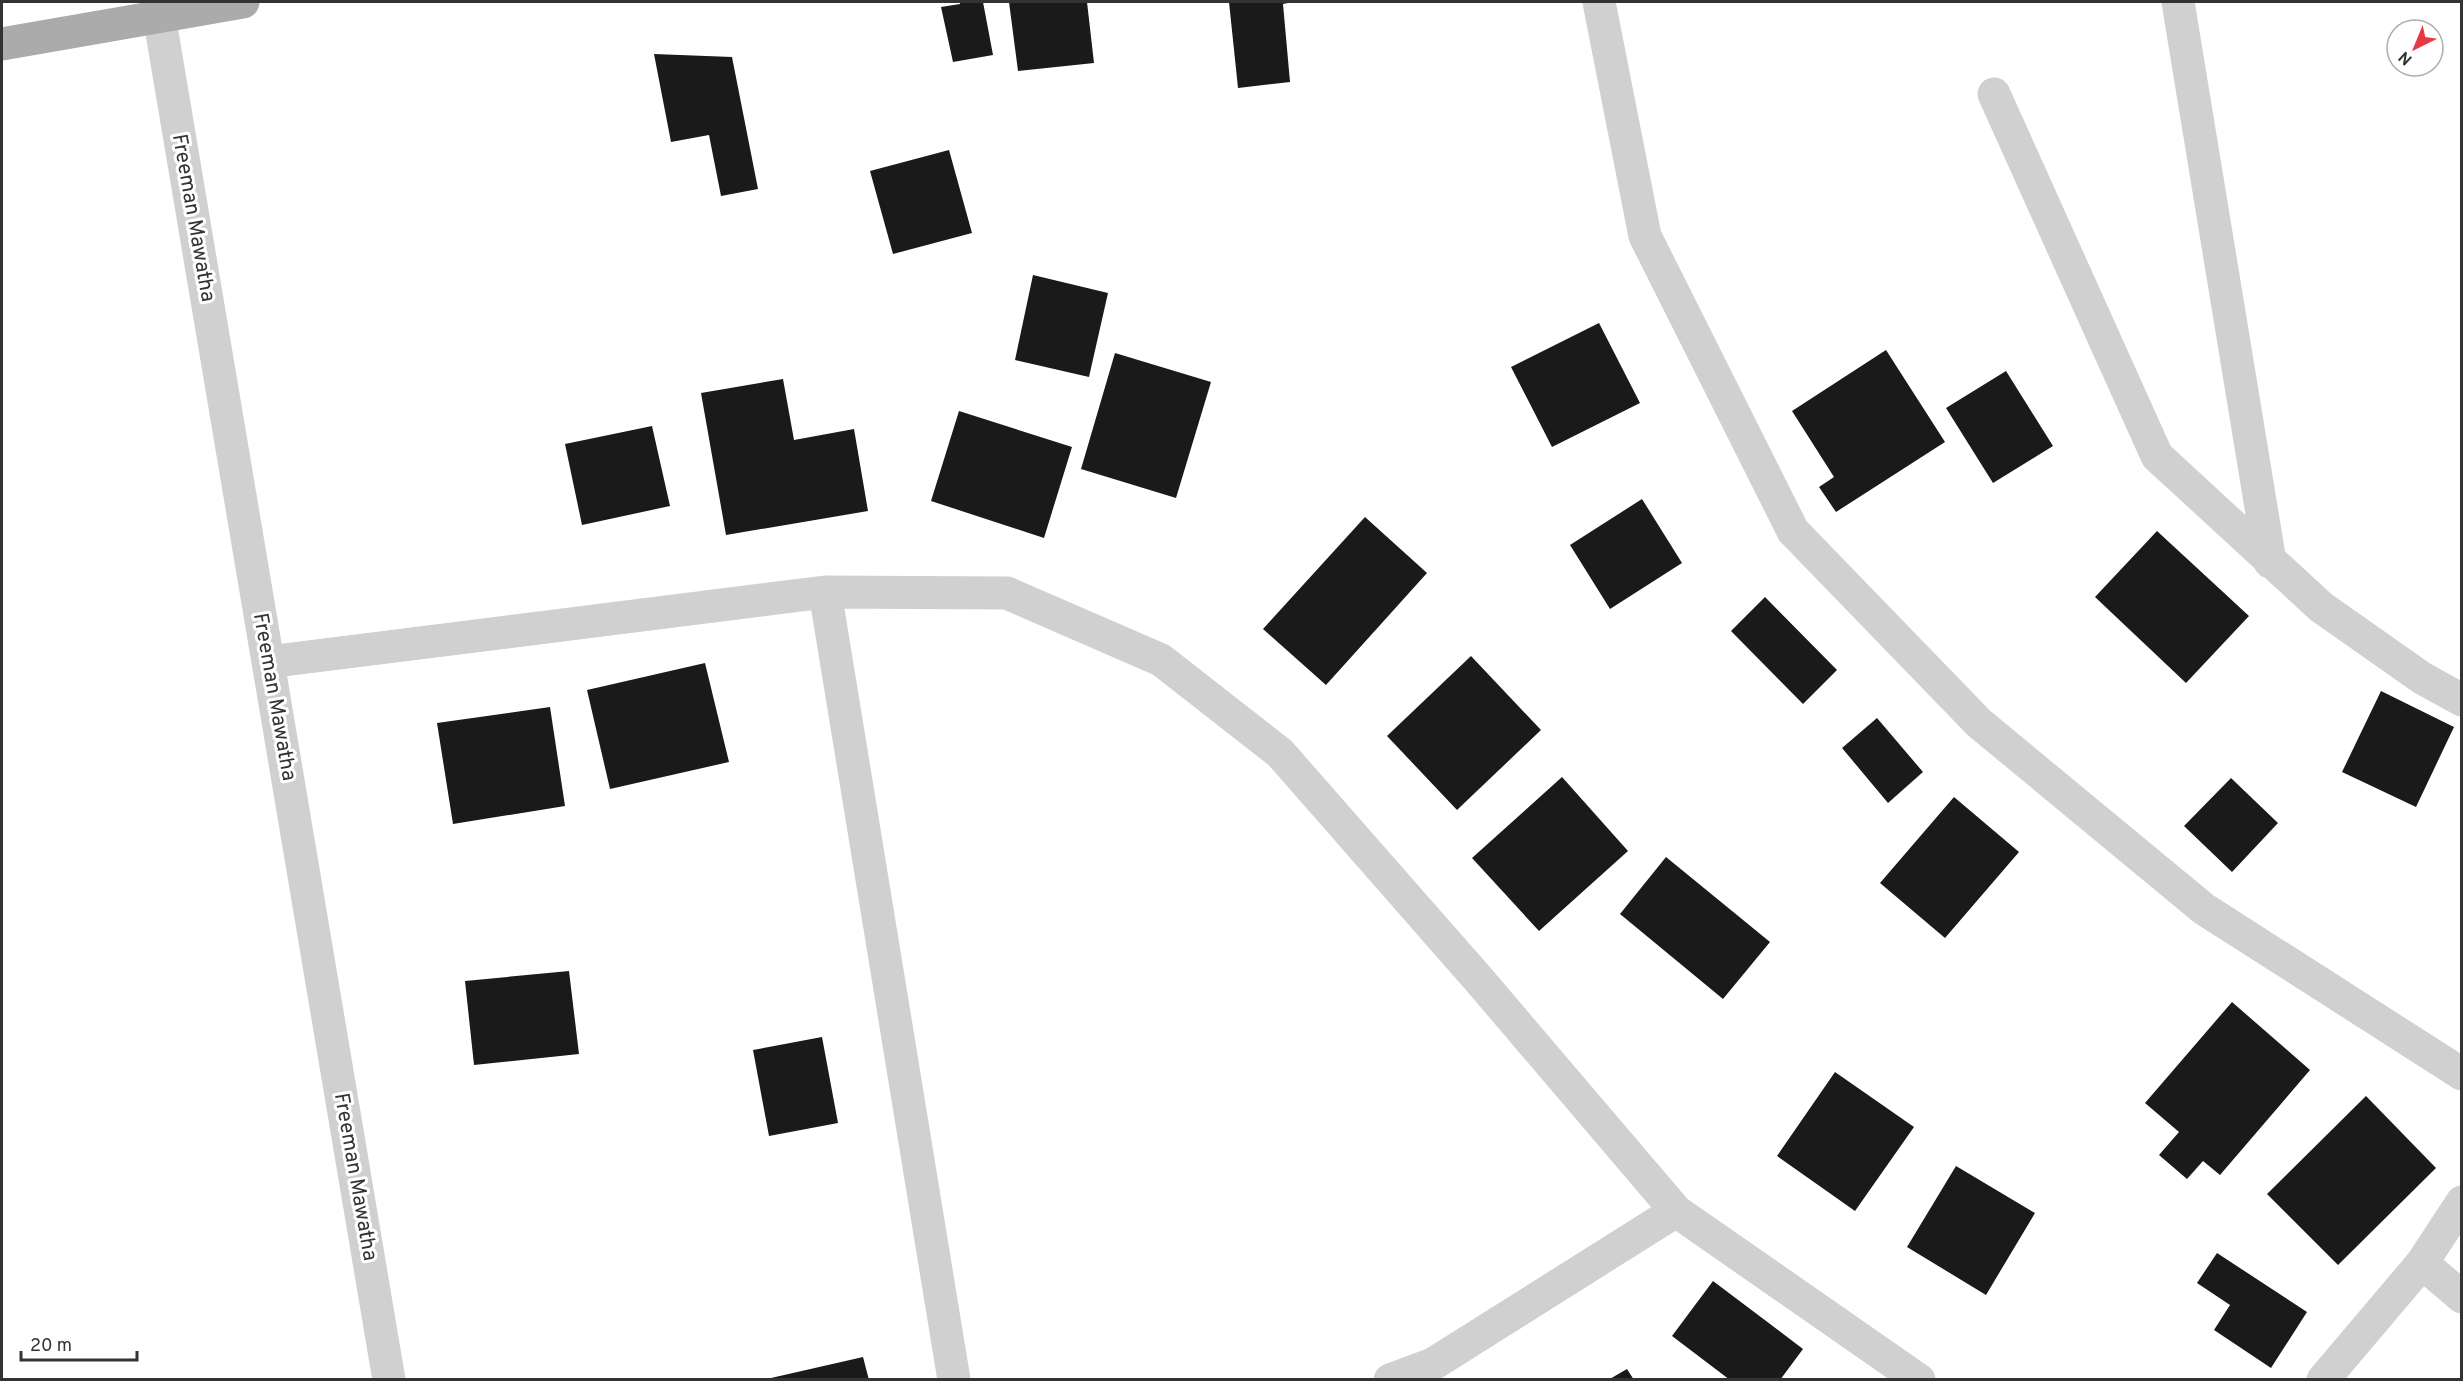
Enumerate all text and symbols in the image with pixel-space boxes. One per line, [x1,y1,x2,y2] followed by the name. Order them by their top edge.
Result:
[2385,18,2445,78] north arrow
[2395,46,2417,69] text: N
[165,132,221,304] street label: Freeman Mawatha
[246,611,302,783] street label: Freeman Mawatha
[327,1091,383,1263] street label: Freeman Mawatha
[21,1324,136,1362] scale bar
[30,1335,72,1358] text: 20 m

